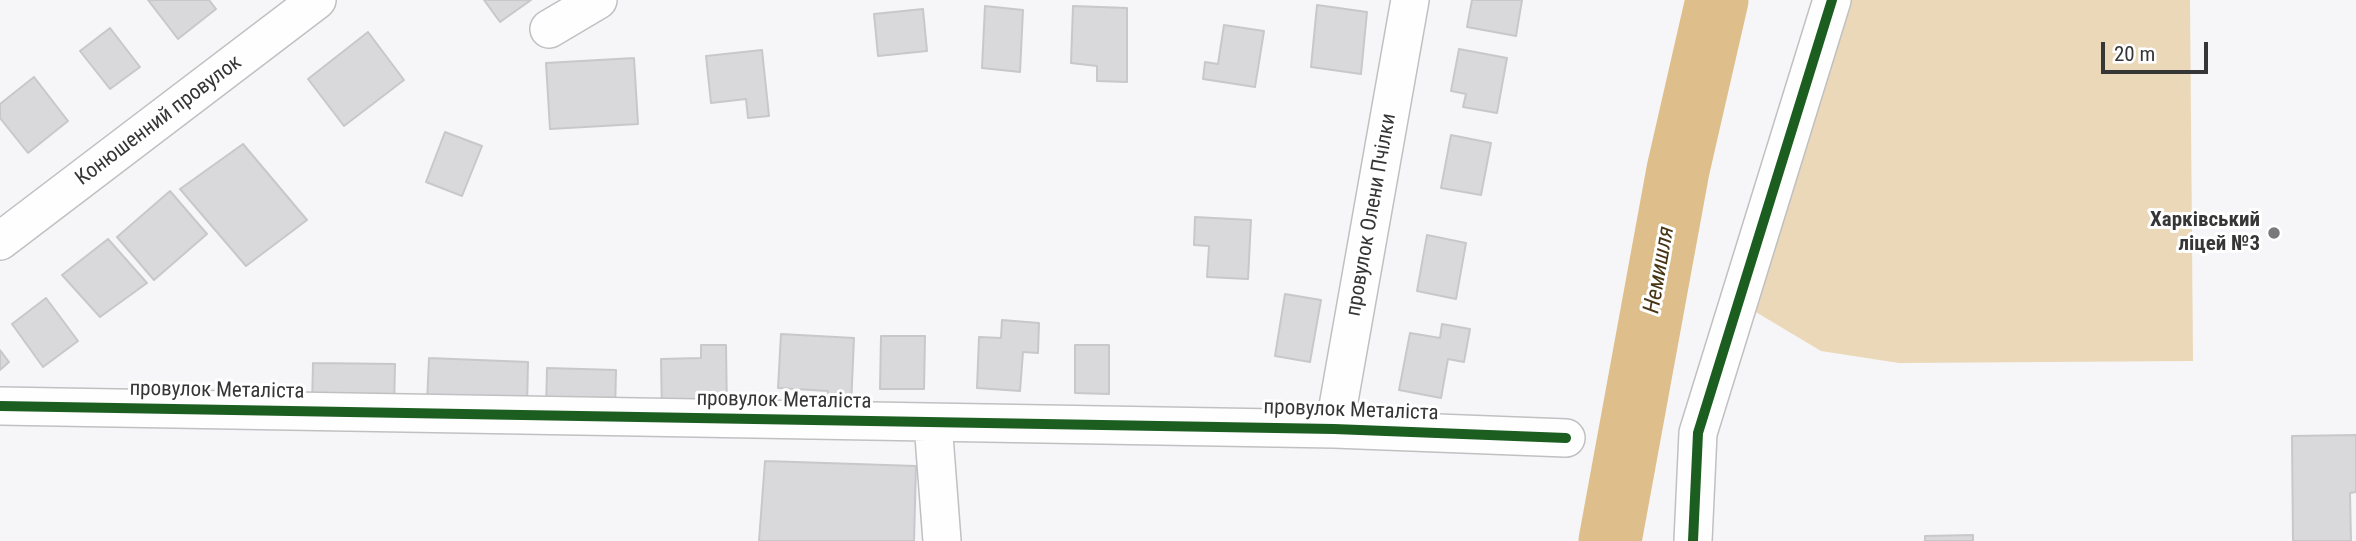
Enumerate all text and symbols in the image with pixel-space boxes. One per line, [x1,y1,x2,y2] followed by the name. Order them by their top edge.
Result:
[2104,28,2211,72] scale bar
[2114,42,2155,66] text: 20 m
[71,50,247,192] street label: Конюшенний провулок
[1342,112,1402,318] street label: провулок Олени Пчілки
[2150,208,2260,258] place label: Харківський ліцей №3
[1639,224,1681,316] water label: Немишля
[2266,225,2282,241] marker: Харківський ліцей №3
[129,377,305,405] street label: провулок Металіста
[696,387,872,415] street label: провулок Металіста
[1263,395,1439,427] street label: провулок Металіста

